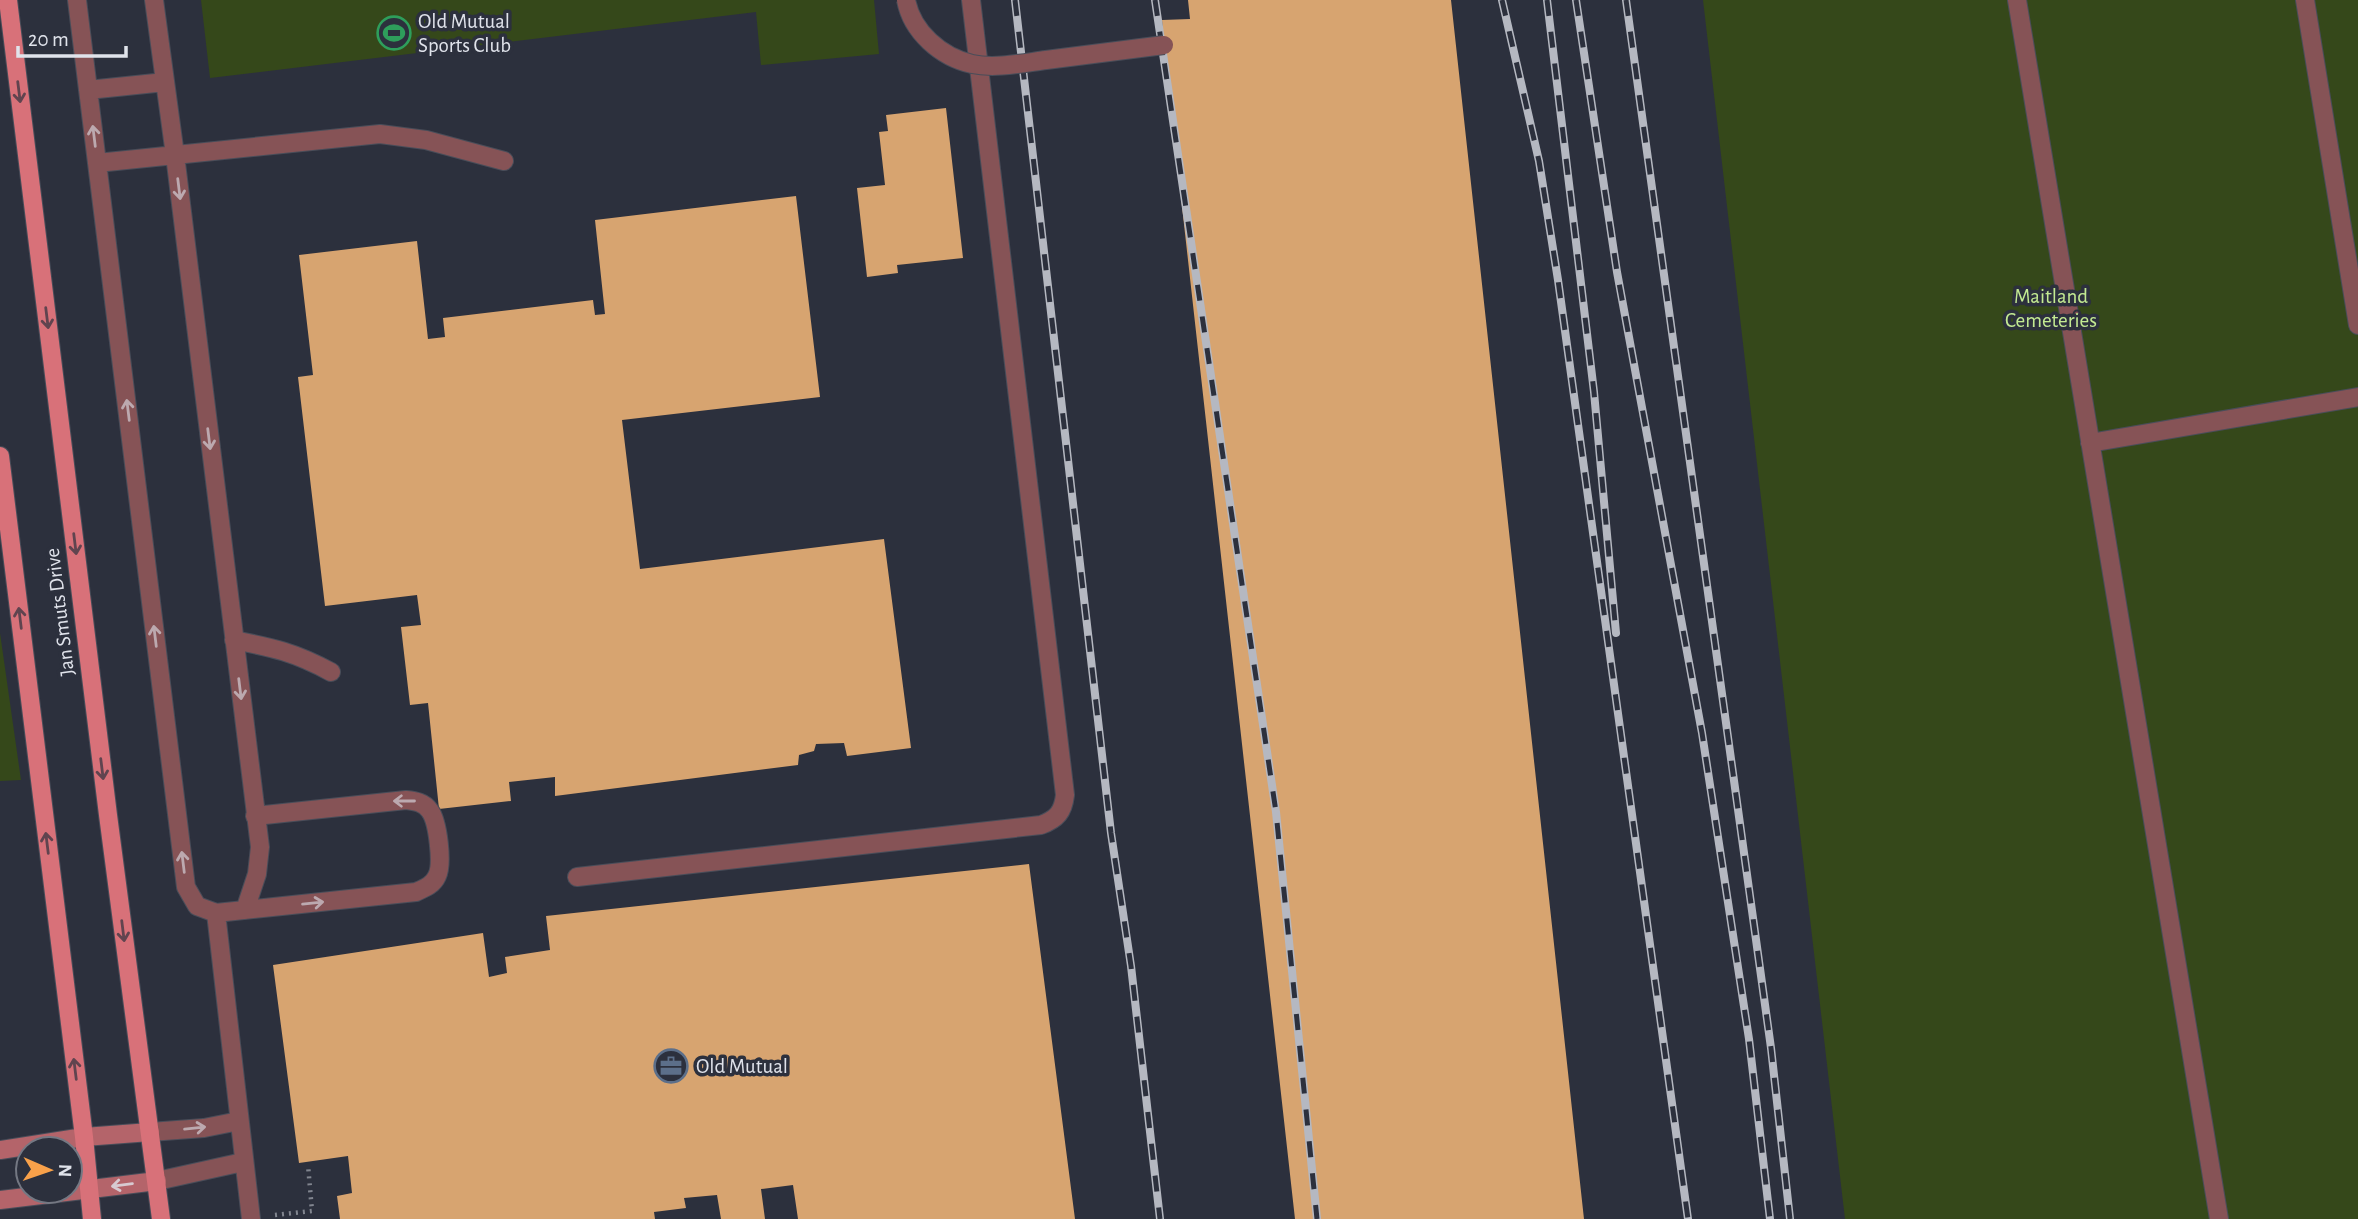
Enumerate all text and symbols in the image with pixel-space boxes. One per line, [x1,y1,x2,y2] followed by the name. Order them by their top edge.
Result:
[418,11,511,56] place label: Old Mutual Sports Club
[18,14,126,58] scale bar
[375,14,413,52] sports icon: Old Mutual Sports Club
[28,29,69,50] text: 20 m
[13,80,26,103] one-way arrow
[87,125,100,147] one-way arrow
[173,177,186,200] one-way arrow
[2005,286,2097,331] park label: Maitland Cemeteries
[41,306,54,329] one-way arrow
[121,399,134,422] one-way arrow
[203,427,216,450] one-way arrow
[68,532,81,555] one-way arrow
[42,547,78,677] street label: Jan Smuts Drive
[13,607,26,629] one-way arrow
[149,625,162,648] one-way arrow
[233,678,246,700] one-way arrow
[96,758,109,780] one-way arrow
[393,794,416,808] one-way arrow
[41,832,54,855] one-way arrow
[177,851,190,873] one-way arrow
[301,896,323,909] one-way arrow
[117,919,130,942] one-way arrow
[652,1047,690,1085] office icon: Old Mutual
[696,1056,788,1077] place label: Old Mutual
[69,1058,82,1081] one-way arrow
[183,1121,205,1134] one-way arrow
[14,1135,84,1205] north arrow
[55,1164,74,1177] text: N
[112,1178,134,1191] one-way arrow

